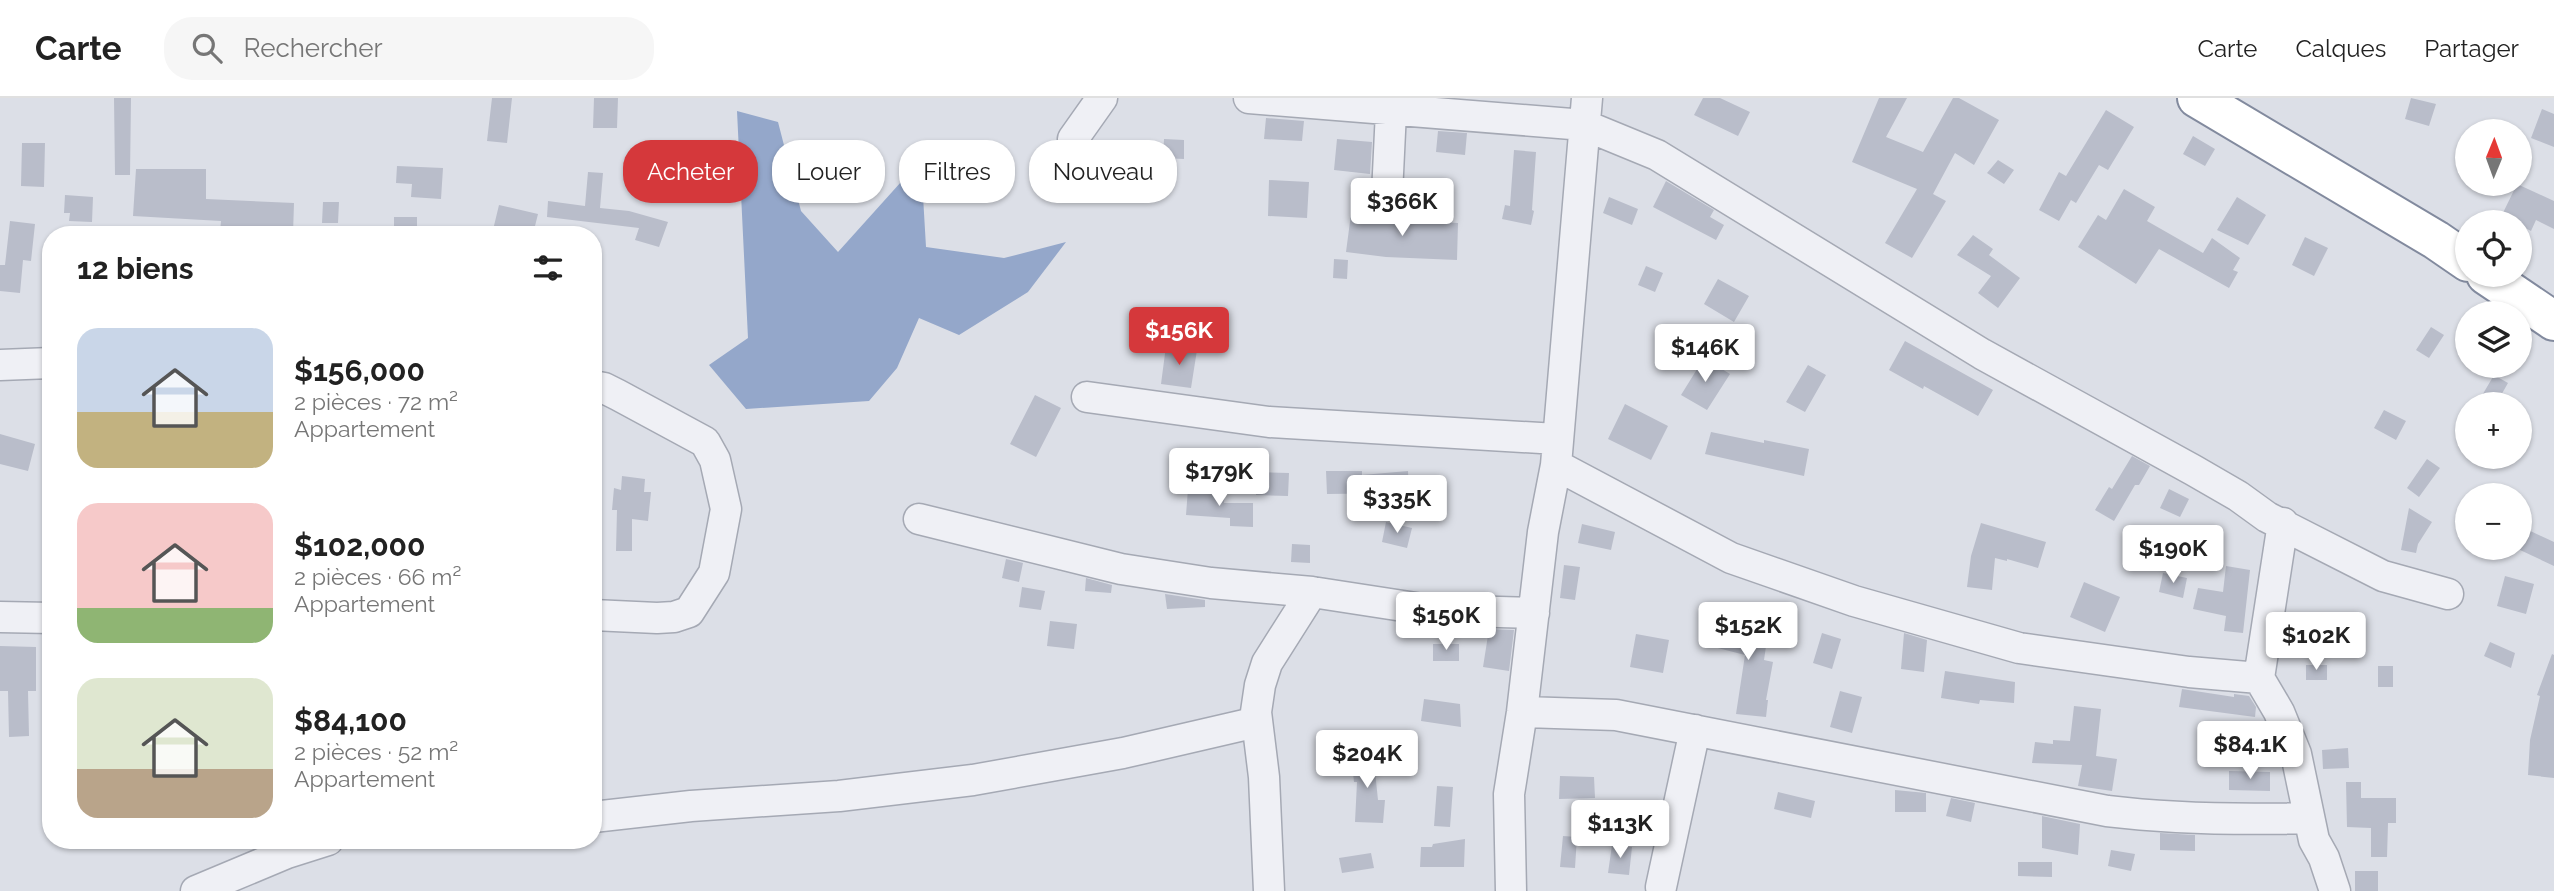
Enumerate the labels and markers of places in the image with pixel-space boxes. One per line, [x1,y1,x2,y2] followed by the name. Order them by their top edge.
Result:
[1353,178,1451,238] pin: $366K
[1130,308,1228,367] pin: $156K
[1656,324,1754,384] pin: $146K
[1170,448,1268,508] pin: $179K
[1348,476,1446,535] pin: $335K
[2124,526,2222,585] pin: $190K
[1397,592,1495,652] pin: $150K
[1699,602,1797,662] pin: $152K
[2267,612,2365,672] pin: $102K
[2193,722,2307,781] pin: $84.1K
[1318,730,1416,790] pin: $204K
[1571,800,1669,860] pin: $113K

